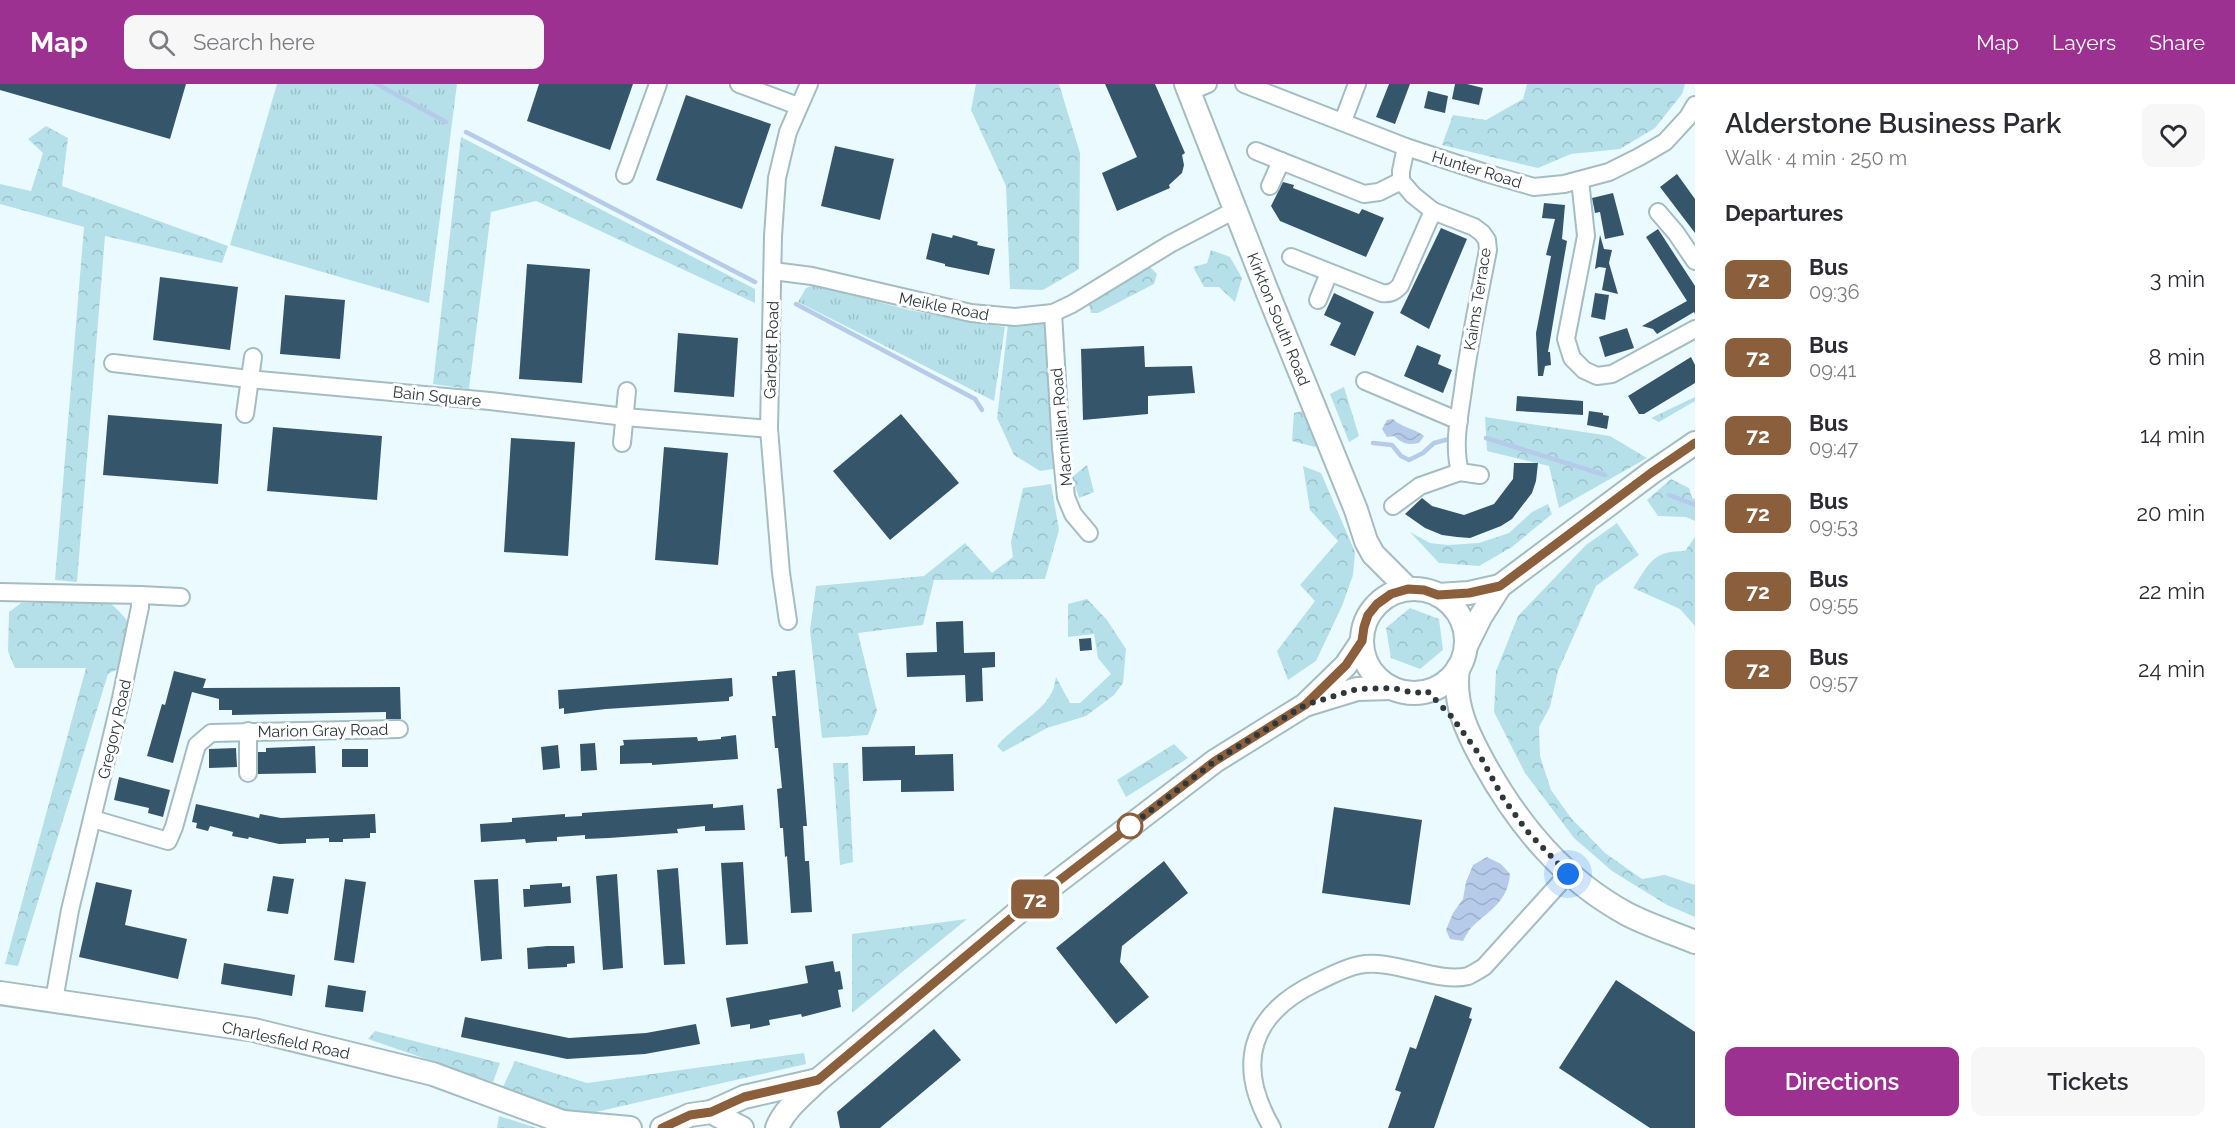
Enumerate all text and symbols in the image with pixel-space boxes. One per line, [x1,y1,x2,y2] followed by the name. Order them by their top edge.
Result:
[124,15,544,69] search box
[30,26,88,59] text: Map
[145,26,178,59] icon: search
[193,29,315,55] text: Search here
[1976,30,2019,55] text: Map
[2052,30,2116,55] text: Layers
[2149,30,2205,55] text: Share
[2142,104,2205,167] button: heart
[1725,107,2061,140] text: Alderstone Business Park
[1725,146,1907,170] text: Walk · 4 min · 250 m
[1430,147,1524,192] street label: Hunter Road
[1725,200,1843,226] text: Departures
[1460,246,1495,352] street label: Kaims Terrace
[1243,250,1314,389] street label: Kirkton South Road
[1809,254,1848,280] text: Bus
[2150,266,2205,292] text: 3 min
[1746,267,1770,292] text: 72
[1809,280,1859,304] text: 09:36
[897,288,991,325] street label: Meikle Road
[760,301,783,399] street label: Garbett Road
[1809,332,1848,358] text: Bus
[2149,344,2205,370] text: 8 min
[1746,345,1770,370] text: 72
[1809,358,1856,382] text: 09:41
[1047,367,1076,487] street label: Macmillan Road
[392,382,482,411] street label: Bain Square
[1809,410,1848,436] text: Bus
[2140,422,2205,448] text: 14 min
[1746,423,1770,448] text: 72
[1809,436,1858,460] text: 09:47
[1809,488,1848,514] text: Bus
[2137,500,2205,526] text: 20 min
[1746,501,1770,526] text: 72
[1809,514,1858,538] text: 09:53
[1809,566,1848,592] text: Bus
[2139,578,2205,604] text: 22 min
[1746,579,1770,604] text: 72
[1809,592,1859,616] text: 09:55
[1809,644,1848,670] text: Bus
[2138,656,2205,682] text: 24 min
[1746,657,1770,682] text: 72
[1809,670,1858,694] text: 09:57
[94,677,135,781] street label: Gregory Road
[257,720,389,741] street label: Marion Gray Road
[1117,813,1143,839] unlabelled marker
[1553,859,1583,889] your location
[1008,880,1062,918] line badge: 72
[1023,887,1047,912] text: 72
[220,1018,352,1063] street label: Charlesfield Road
[1725,1047,1959,1116] button: Directions
[1971,1047,2205,1116] button: Tickets

